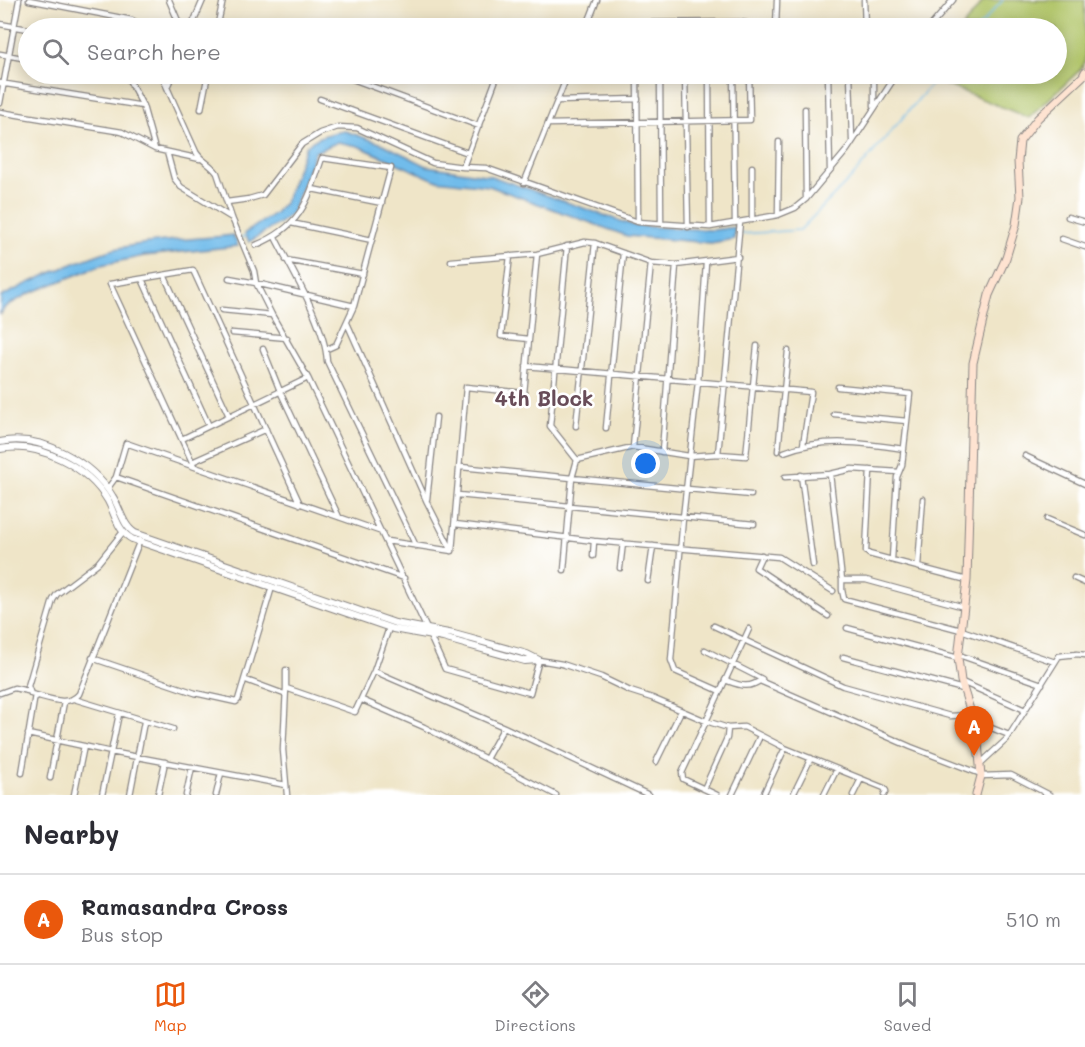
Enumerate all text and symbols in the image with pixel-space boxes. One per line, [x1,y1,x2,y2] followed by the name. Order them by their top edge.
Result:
[18,18,1067,84] search box
[39,35,72,68] icon: search
[87,37,221,66] text: Search here
[495,384,593,411] district label: 4th Block
[631,449,660,478] your location
[954,706,994,756] pin: A
[24,817,119,851] text: Nearby
[81,892,288,921] text: Ramasandra Cross
[37,906,50,932] text: A
[1006,906,1061,932] text: 510 m
[81,921,163,947] text: Bus stop
[154,978,187,1035] tab: Map
[495,978,576,1035] tab: Directions
[884,978,931,1035] tab: Saved

